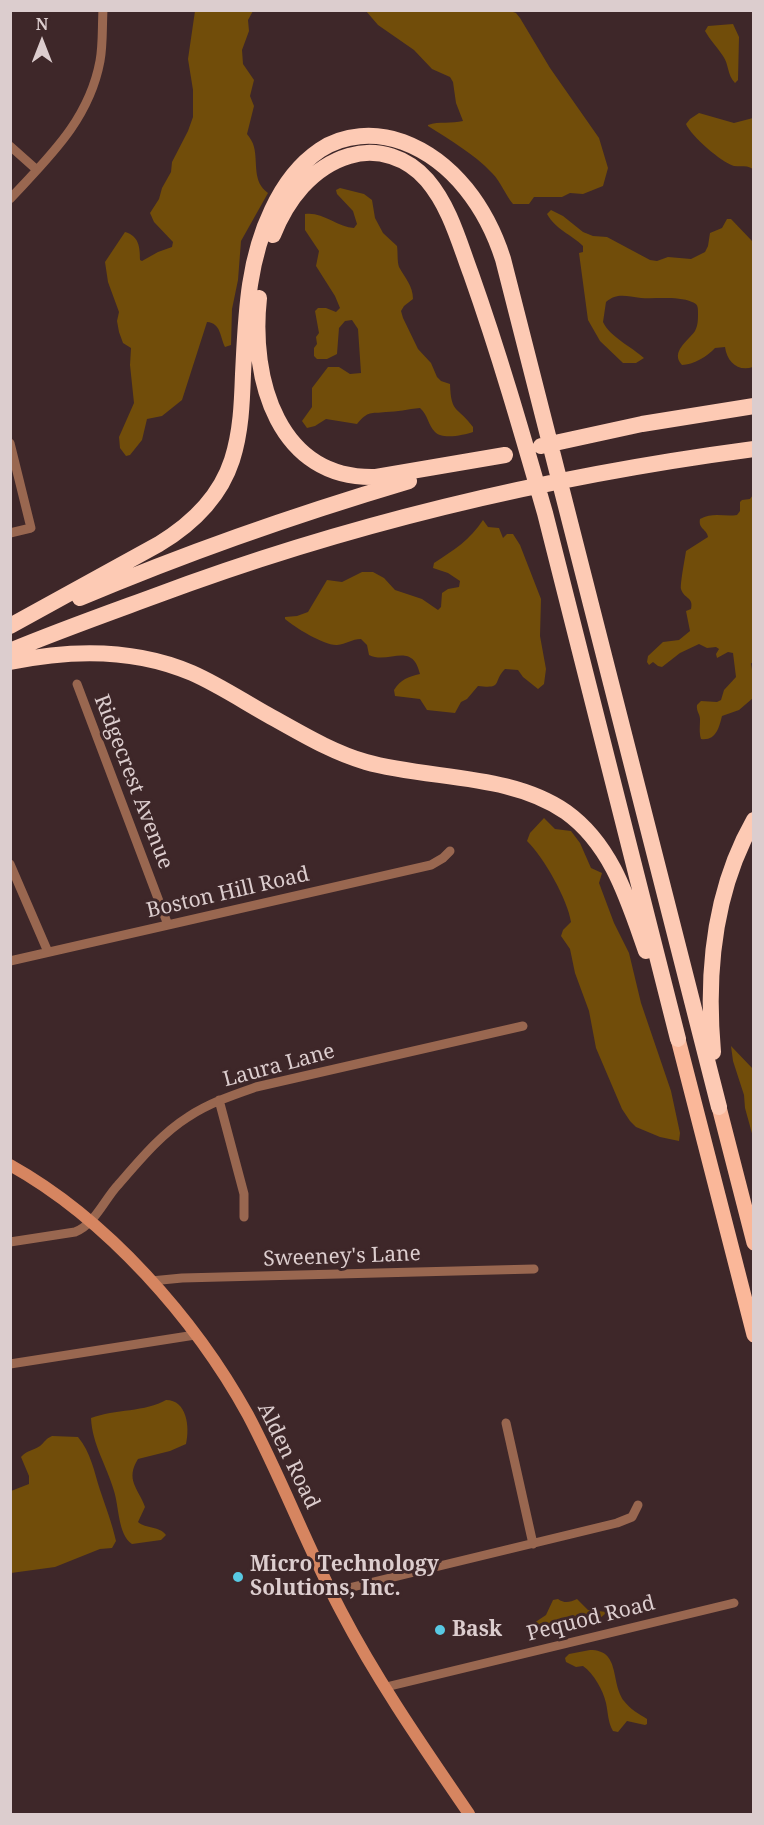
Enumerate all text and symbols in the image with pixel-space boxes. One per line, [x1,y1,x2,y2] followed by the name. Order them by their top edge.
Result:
[12,12,72,72] north arrow
[36,13,48,35] text: N
[88,691,178,873] street label: Ridgecrest Avenue
[144,862,312,924] street label: Boston Hill Road
[220,1039,338,1093] street label: Laura Lane
[263,1242,421,1272] street label: Sweeney's Lane
[251,1399,325,1513] street label: Alden Road
[250,1552,439,1602] place label: Micro Technology Solutions, Inc.
[231,1570,245,1584] marker: Micro Technology Solutions, Inc.
[524,1591,658,1647] street label: Pequod Road
[452,1617,502,1643] place label: Bask
[433,1623,447,1637] marker: Bask

